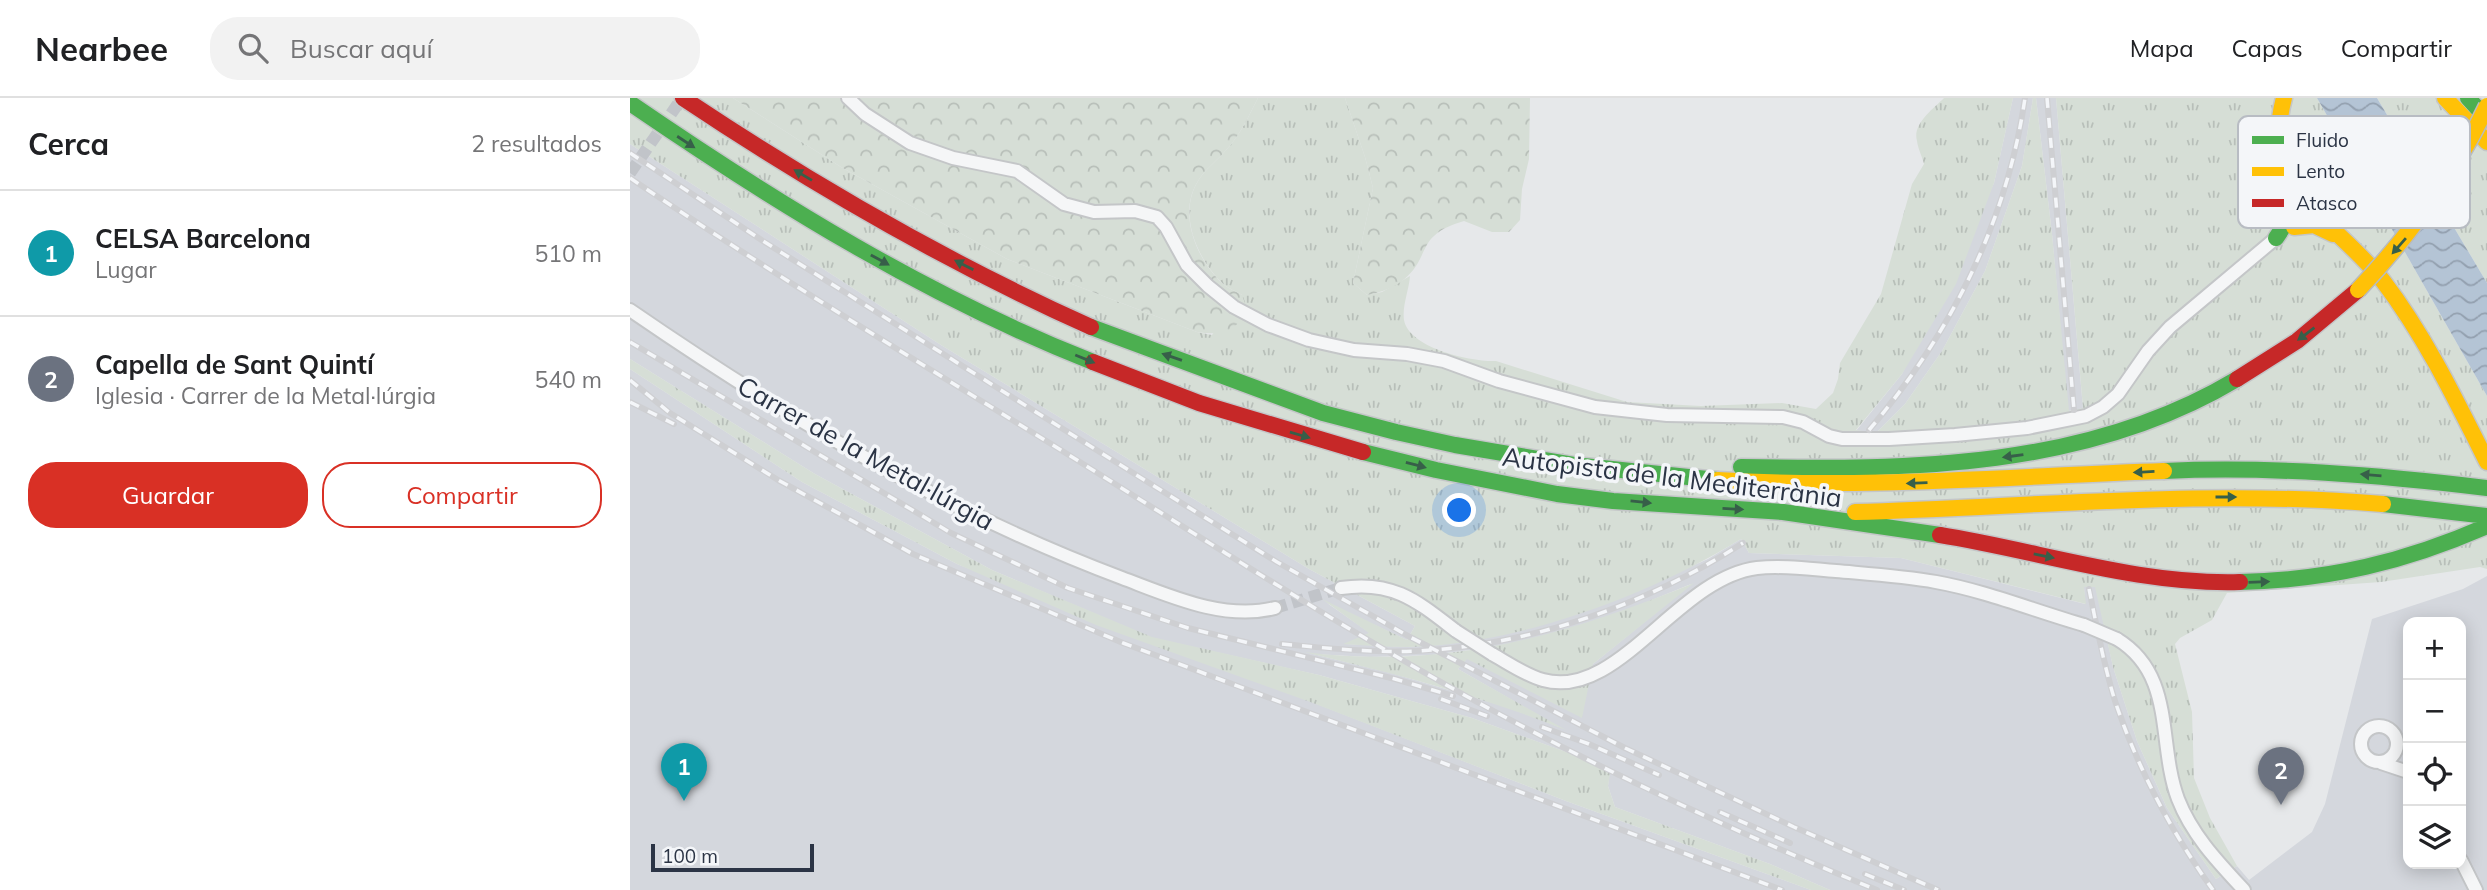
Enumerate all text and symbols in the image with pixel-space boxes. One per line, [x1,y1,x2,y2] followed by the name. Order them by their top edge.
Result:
[210,17,700,80] search box
[35,28,168,69] text: Nearbee
[234,29,272,67] icon: search
[290,32,433,65] text: Buscar aquí
[2130,33,2194,63] text: Mapa
[2232,33,2303,63] text: Capas
[2341,33,2452,63] text: Compartir
[2238,116,2470,228] legend
[28,125,109,163] text: Cerca
[2296,128,2349,152] text: Fluido
[471,129,602,158] text: 2 resultados
[677,135,696,148] one-way arrow
[2296,159,2345,183] text: Lento
[793,169,812,181] one-way arrow
[2296,191,2357,215] text: Atasco
[95,222,311,255] text: CELSA Barcelona
[2391,237,2407,255] one-way arrow
[44,239,58,268] text: 1
[534,239,602,268] text: 510 m
[871,254,890,266] one-way arrow
[95,255,157,284] text: Lugar
[954,260,974,271] one-way arrow
[2297,327,2315,342] one-way arrow
[95,348,374,381] text: Capella de Sant Quintí
[1161,351,1182,362] one-way arrow
[1075,354,1096,365] one-way arrow
[44,365,58,394] text: 2
[534,365,602,394] text: 540 m
[732,369,1000,537] street label: Carrer de la Metal·lúrgia
[95,381,436,410] text: Iglesia · Carrer de la Metal·lúrgia
[1289,430,1310,440] one-way arrow
[1500,440,1844,514] street label: Autopista de la Mediterrània
[2002,450,2024,461] one-way arrow
[1406,460,1428,471] one-way arrow
[28,462,308,528] button: Guardar
[322,462,602,528] button: Compartir
[2133,467,2155,478] one-way arrow
[2360,469,2382,480] one-way arrow
[1906,477,1928,489] one-way arrow
[2215,491,2237,503] one-way arrow
[1442,493,1476,527] your location
[1630,497,1652,508] one-way arrow
[1722,504,1744,515] one-way arrow
[2033,551,2055,562] one-way arrow
[2248,577,2270,588] one-way arrow
[2403,617,2466,869] map controls
[2403,617,2466,680] button: +
[2403,680,2466,743] button: −
[661,743,707,801] pin: 1
[2403,743,2466,806] button: locate
[2258,747,2304,805] pin: 2
[2403,806,2466,869] button: layers
[651,841,814,873] scale bar
[662,844,718,868] text: 100 m

